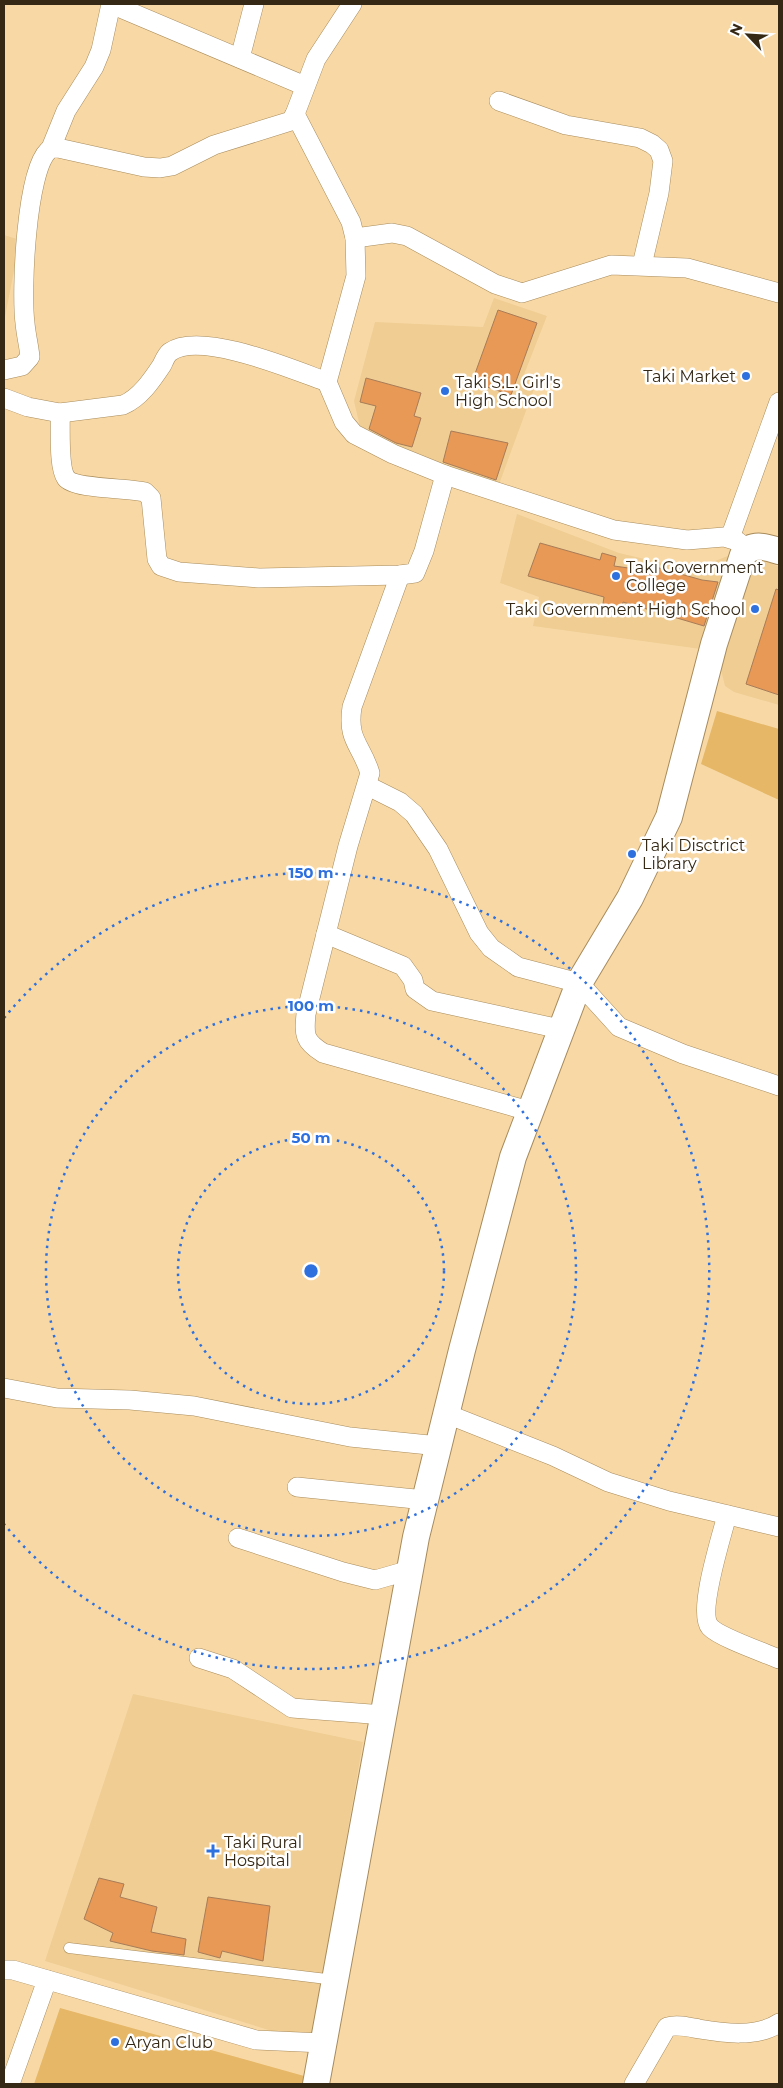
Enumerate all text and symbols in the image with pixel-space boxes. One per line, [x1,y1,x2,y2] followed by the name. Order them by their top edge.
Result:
[723,10,773,60] north arrow
[726,21,747,38] text: N
[643,367,736,386] place label: Taki Market
[740,370,752,382] marker: Taki Market
[455,373,561,410] place label: Taki S.L. Girl's High School
[439,385,451,397] marker: Taki S.L. Girl's High School
[626,558,764,595] place label: Taki Government College
[610,570,622,582] marker: Taki Government College
[506,600,745,619] place label: Taki Government High School
[749,603,761,615] marker: Taki Government High School
[642,836,746,873] place label: Taki Disctrict Library
[626,848,638,860] marker: Taki Disctrict Library
[289,863,333,882] text: 150 m
[288,996,334,1015] text: 100 m
[291,1128,331,1147] text: 50 m
[302,1262,320,1280] centre of rings
[224,1833,302,1870] place label: Taki Rural Hospital
[206,1844,220,1858] marker: Taki Rural Hospital
[125,2033,213,2052] place label: Aryan Club
[109,2036,121,2048] marker: Aryan Club

